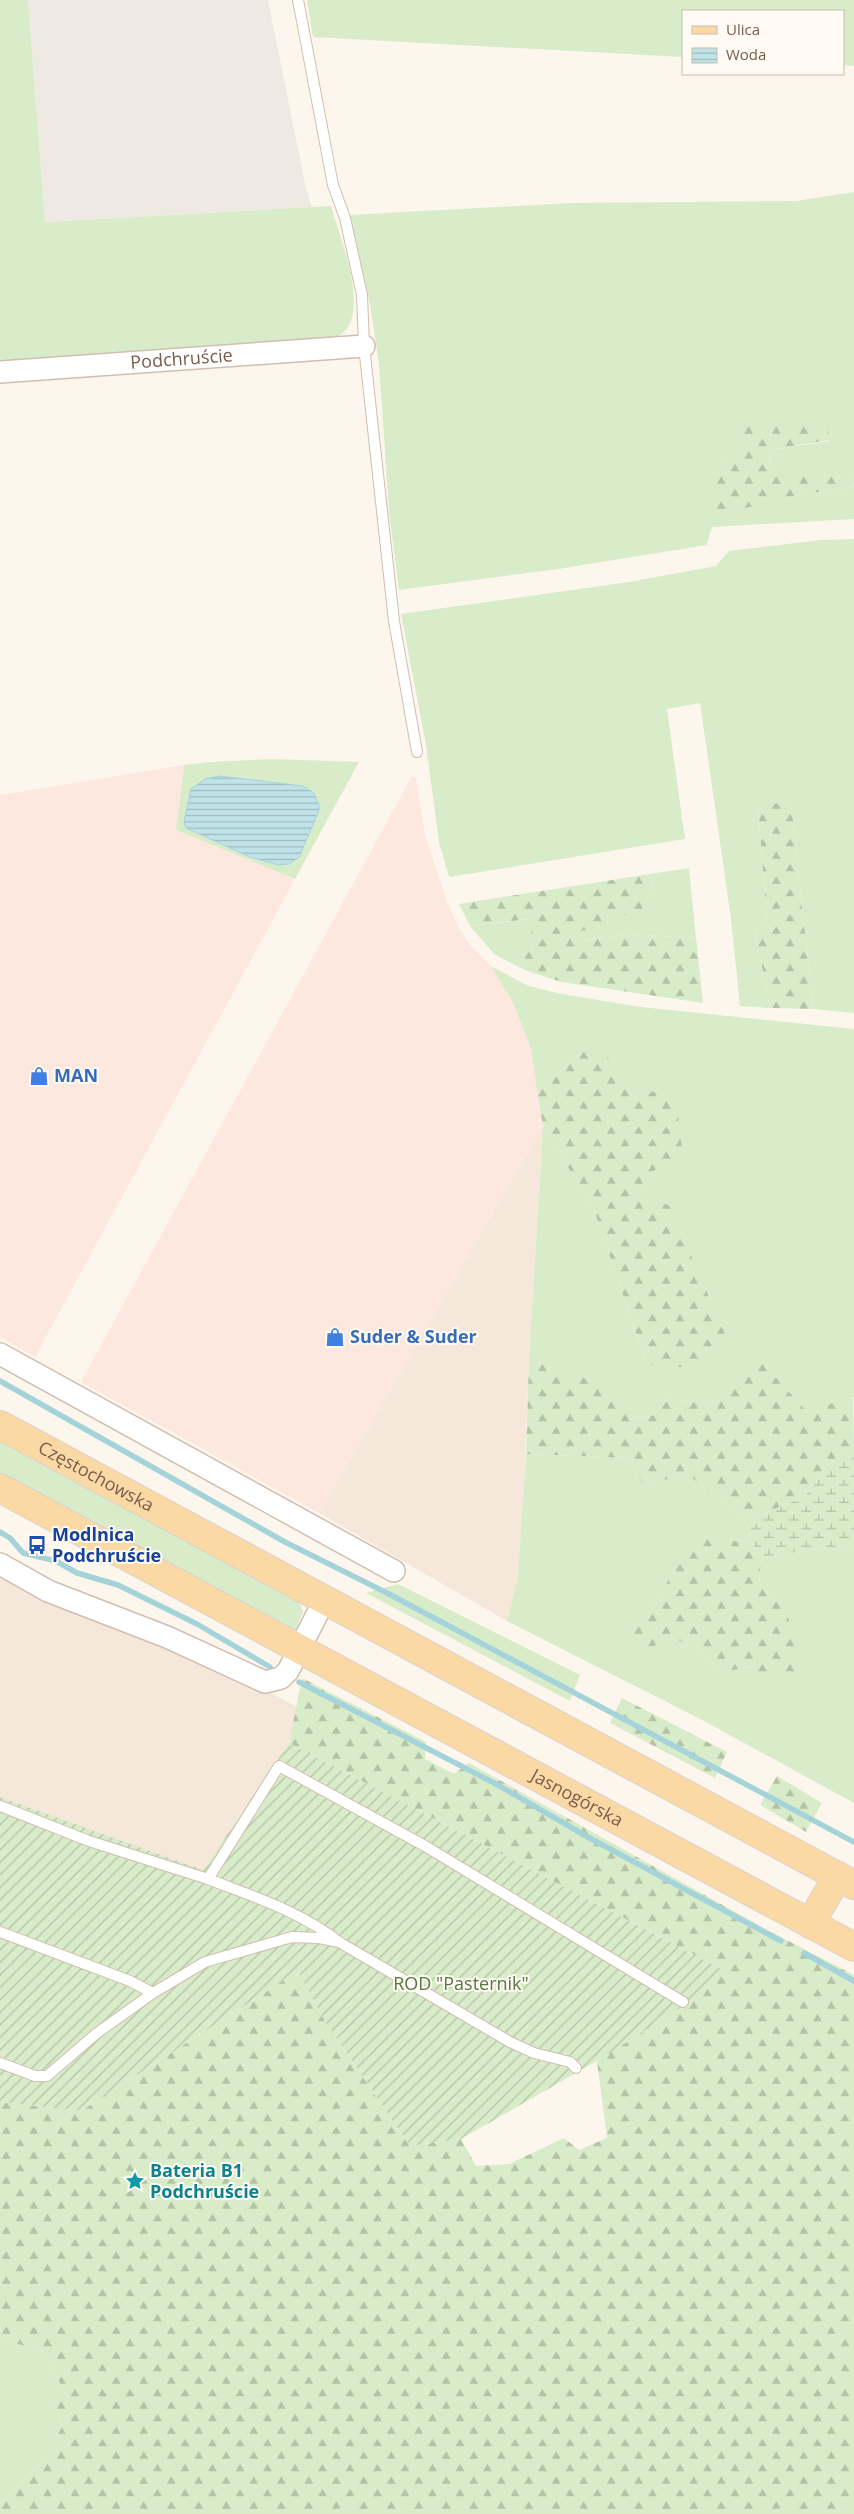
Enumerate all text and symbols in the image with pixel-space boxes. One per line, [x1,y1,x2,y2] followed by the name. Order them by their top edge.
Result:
[682,10,844,75] legend
[726,19,760,39] text: Ulica
[726,44,766,64] text: Woda
[129,342,233,374] street label: Podchruście
[54,1063,98,1087] place label: MAN
[28,1065,50,1087] shop icon: MAN
[350,1324,477,1348] place label: Suder & Suder
[324,1326,346,1348] shop icon: Suder & Suder
[34,1435,159,1517] street label: Częstochowska
[52,1522,161,1567] place label: Modlnica Podchruście
[26,1534,48,1556] bus stop icon: Modlnica Podchruście
[525,1762,628,1832] street label: Jasnogórska
[393,1971,529,1995] park label: ROD "Pasternik"
[150,2158,259,2203] place label: Bateria B1 Podchruście
[124,2170,146,2192] place icon: Bateria B1 Podchruście

